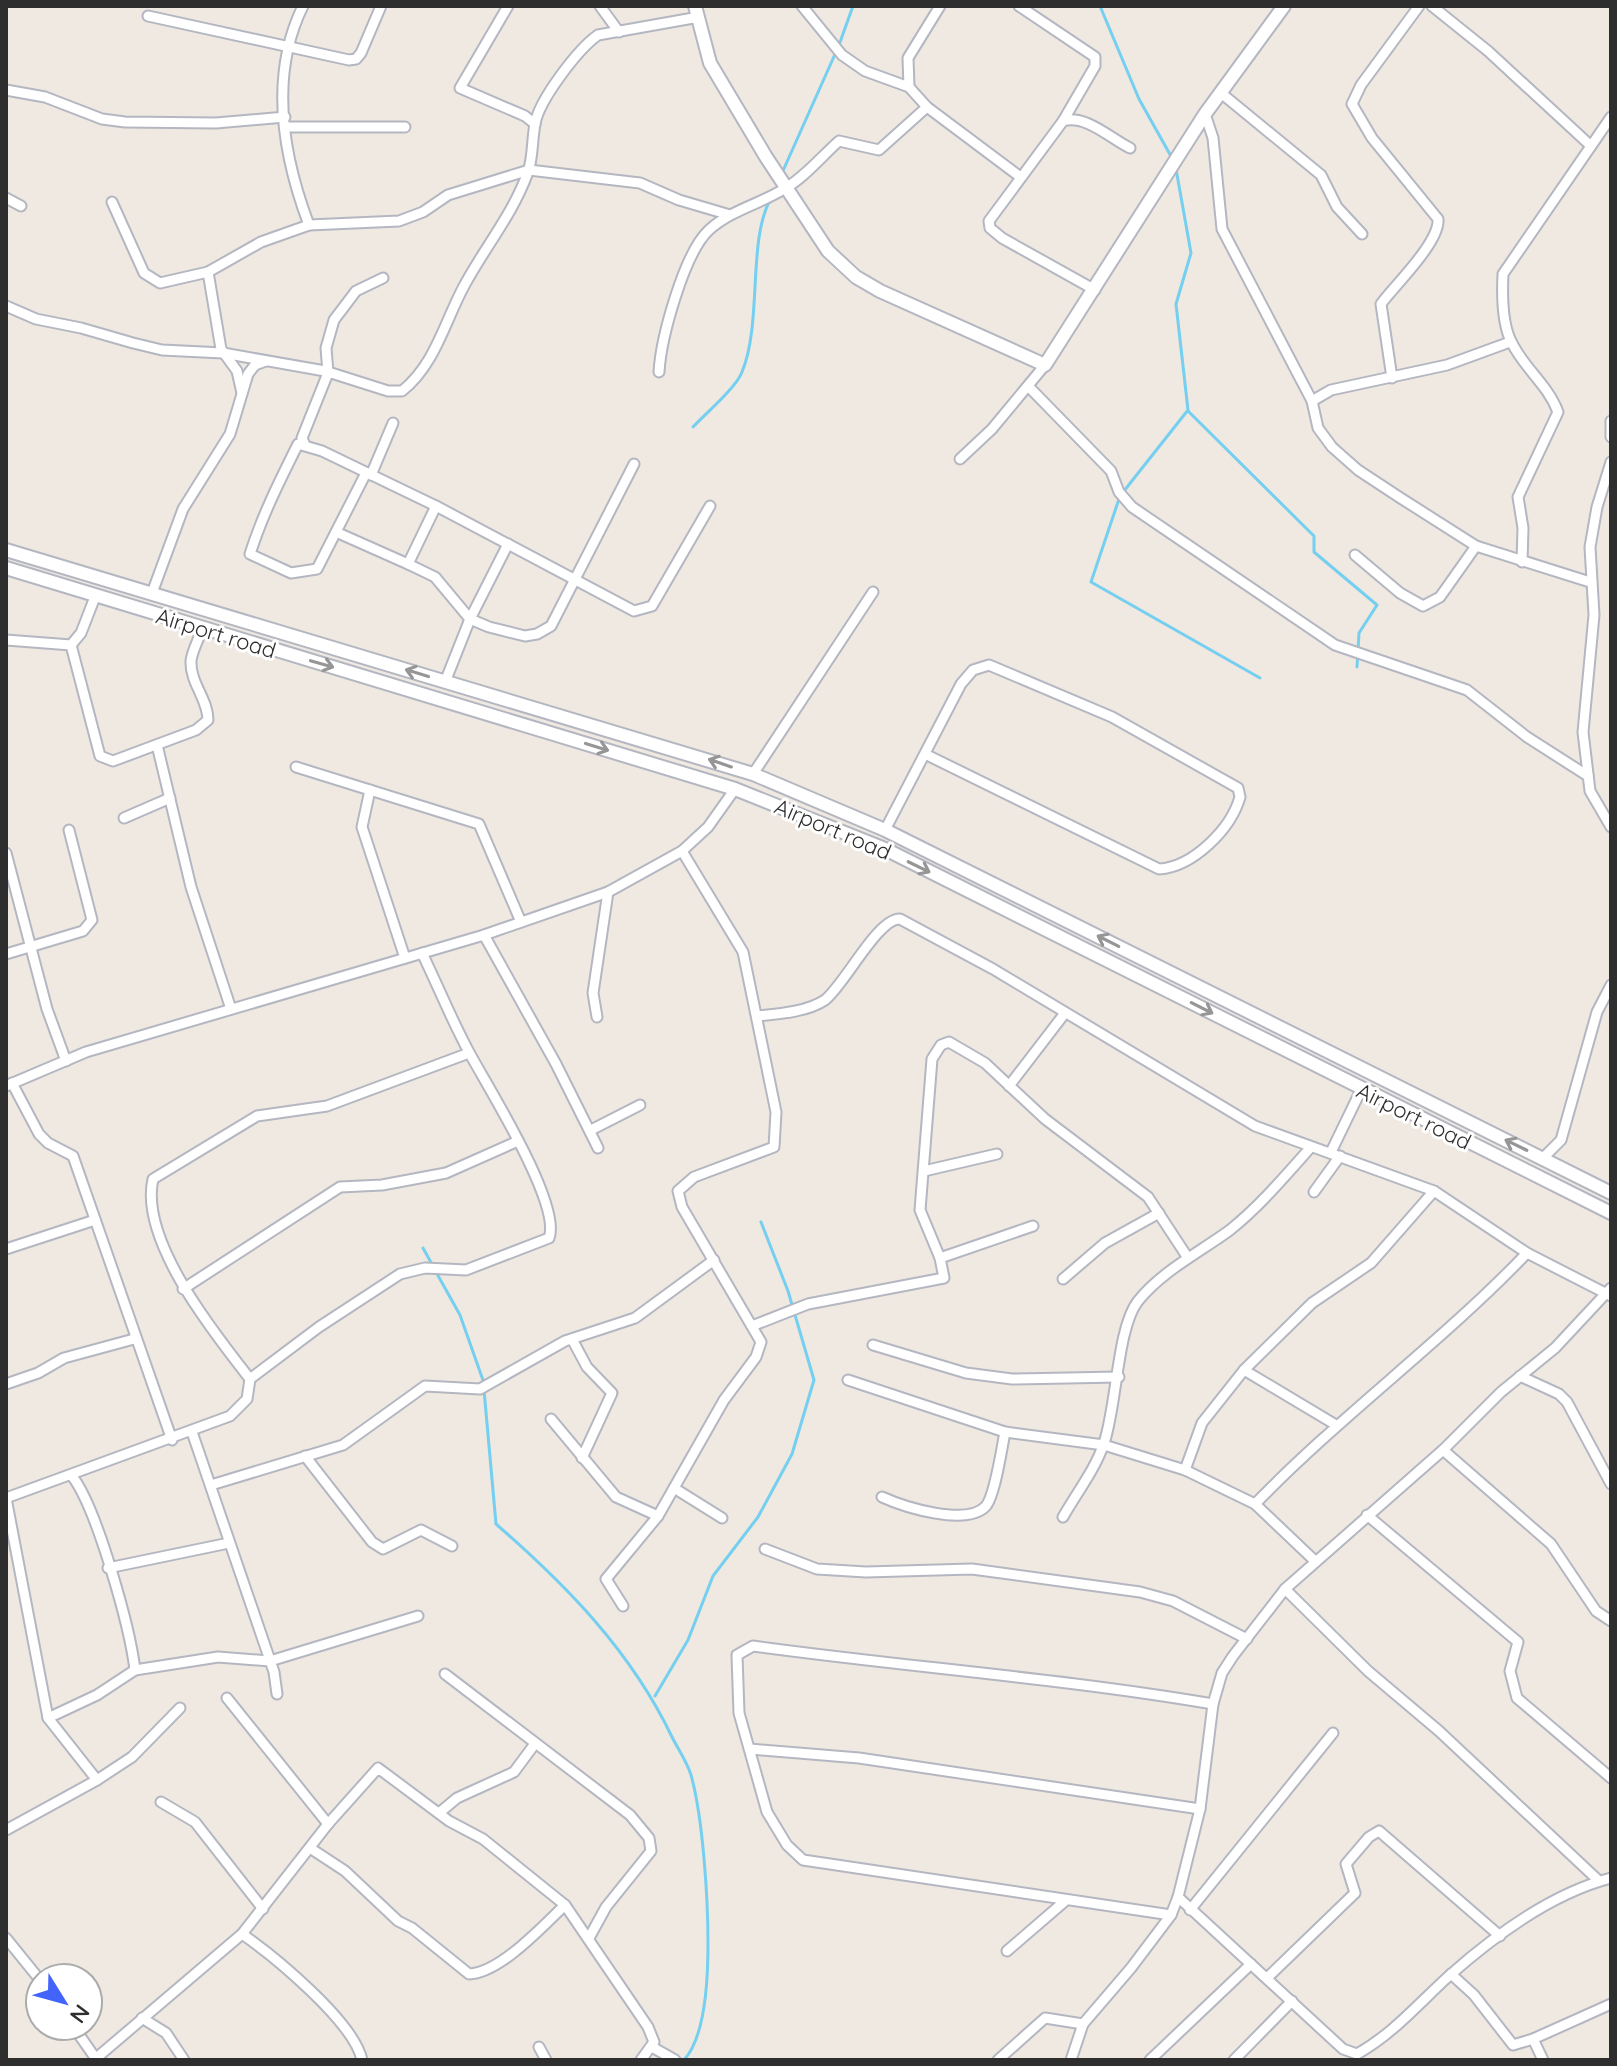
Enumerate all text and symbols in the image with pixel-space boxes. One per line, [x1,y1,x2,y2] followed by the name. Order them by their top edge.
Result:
[153,601,279,665] street label: Airport road
[308,657,334,672] one-way arrow
[404,665,430,680] one-way arrow
[584,740,610,755] one-way arrow
[708,754,733,769] one-way arrow
[771,792,895,866] street label: Airport road
[907,859,931,875] one-way arrow
[1097,933,1121,949] one-way arrow
[1190,1001,1213,1017] one-way arrow
[1352,1076,1476,1156] street label: Airport road
[1505,1137,1529,1152] one-way arrow
[24,1962,104,2042] north arrow
[64,1999,96,2029] text: N

